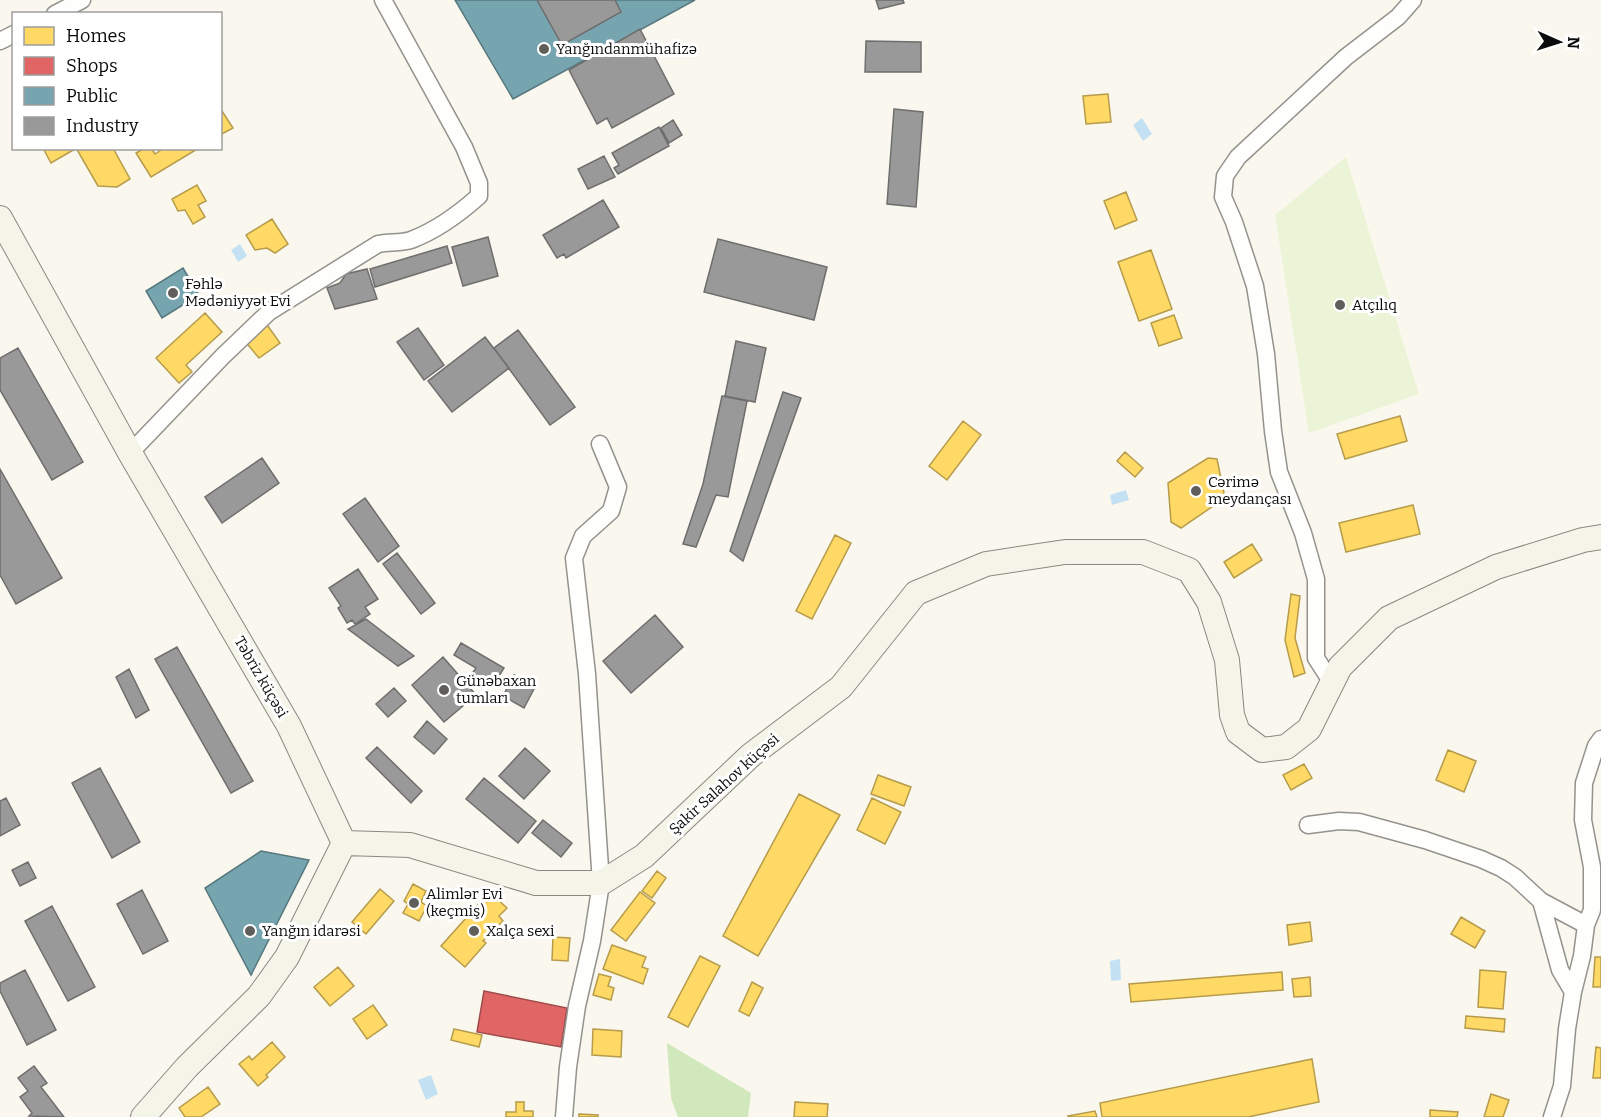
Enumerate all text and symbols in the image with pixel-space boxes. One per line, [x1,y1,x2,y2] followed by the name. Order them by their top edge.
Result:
[12,12,222,150] legend
[1529,12,1589,72] north arrow
[66,25,126,47] text: Homes
[1564,36,1583,49] text: N
[556,40,697,58] place label: Yanğındanmühafizə
[537,42,551,56] marker: Yanğındanmühafizə
[66,55,118,77] text: Shops
[66,85,118,107] text: Public
[66,115,139,137] text: Industry
[185,275,291,310] place label: Fəhlə Mədəniyyət Evi
[166,286,180,300] marker: Fəhlə Mədəniyyət Evi
[1352,296,1397,314] place label: Atçılıq
[1333,298,1347,312] marker: Atçılıq
[1208,473,1292,508] place label: Cərimə meydançası
[1189,484,1203,498] marker: Cərimə meydançası
[230,633,292,721] street label: Təbriz küçəsi
[456,672,537,707] place label: Günəbaxan tumları
[437,683,451,697] marker: Günəbaxan tumları
[665,730,783,838] street label: Şakir Salahov küçəsi
[426,885,503,920] place label: Alimlər Evi (keçmiş)
[407,896,421,910] marker: Alimlər Evi (keçmiş)
[262,922,361,940] place label: Yanğın idarəsi
[486,922,555,940] place label: Xalça sexi
[243,924,257,938] marker: Yanğın idarəsi
[467,924,481,938] marker: Xalça sexi

